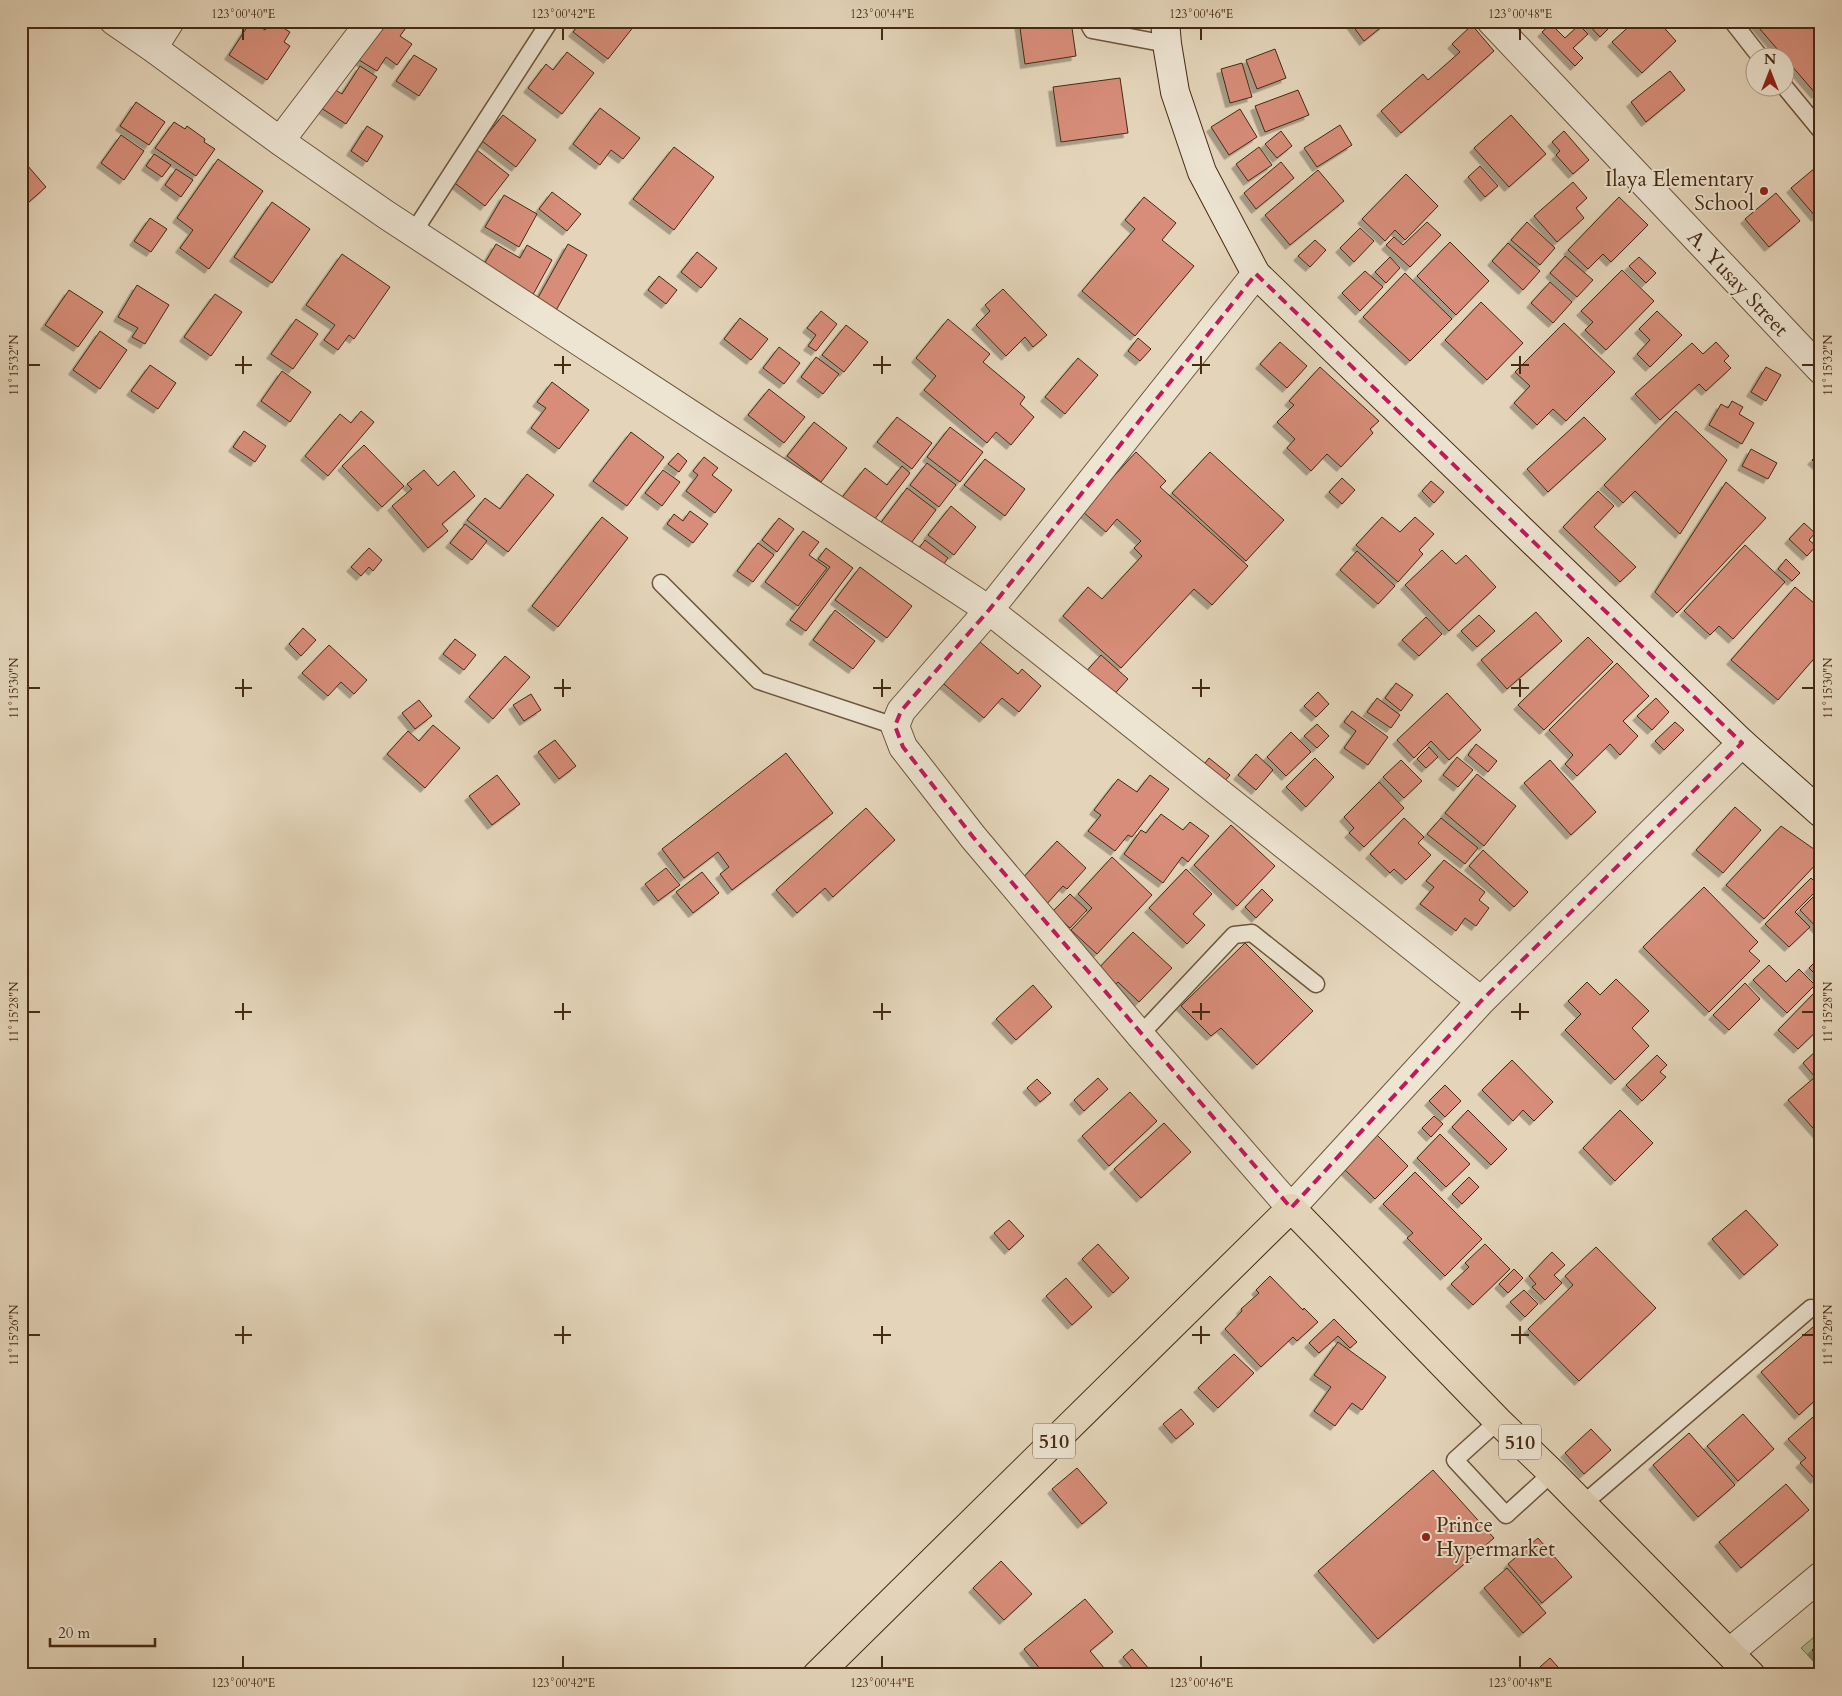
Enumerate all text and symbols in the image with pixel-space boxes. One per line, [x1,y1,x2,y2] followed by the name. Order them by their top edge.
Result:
[211,6,275,22] text: 123°00'40"E
[531,6,595,22] text: 123°00'42"E
[850,6,914,22] text: 123°00'44"E
[1169,6,1233,22] text: 123°00'46"E
[1488,6,1552,22] text: 123°00'48"E
[1744,48,1794,98] north arrow
[1764,50,1776,69] text: N
[1605,165,1754,218] place label: Ilaya Elementary School
[1758,185,1770,197] marker: Ilaya Elementary School
[1680,224,1795,343] street label: A. Yusay Street
[6,334,22,395] text: 11°15'32"N
[1820,334,1836,395] text: 11°15'32"N
[6,657,22,718] text: 11°15'30"N
[1820,657,1836,718] text: 11°15'30"N
[6,981,22,1042] text: 11°15'28"N
[1820,981,1836,1042] text: 11°15'28"N
[6,1304,22,1365] text: 11°15'26"N
[1820,1304,1836,1365] text: 11°15'26"N
[1033,1424,1075,1458] road number: 510
[1499,1424,1541,1460] road number: 510
[1436,1511,1555,1564] place label: Prince Hypermarket
[1420,1531,1432,1543] marker: Prince Hypermarket
[50,1616,155,1648] scale bar
[58,1623,90,1643] text: 20 m
[211,1675,275,1691] text: 123°00'40"E
[531,1675,595,1691] text: 123°00'42"E
[850,1675,914,1691] text: 123°00'44"E
[1169,1675,1233,1691] text: 123°00'46"E
[1488,1675,1552,1691] text: 123°00'48"E

